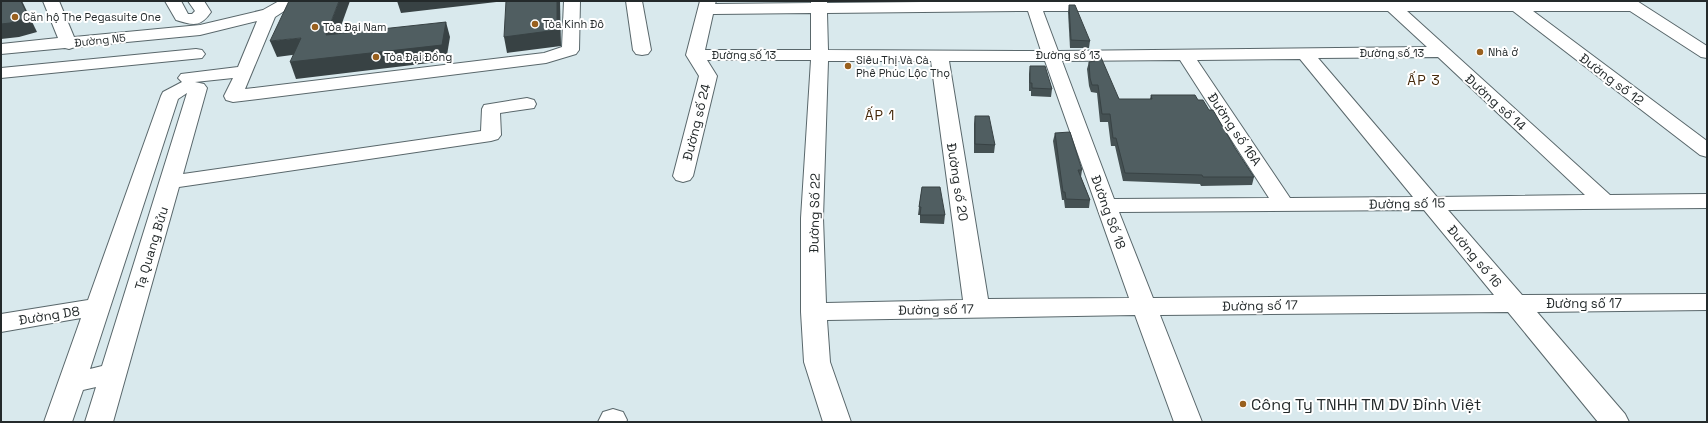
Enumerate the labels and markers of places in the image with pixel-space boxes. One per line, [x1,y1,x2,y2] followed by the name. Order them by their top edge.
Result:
[23,10,161,24] place label: Căn hộ The Pegasuite One
[10,12,20,22] marker: Căn hộ The Pegasuite One
[543,17,604,31] place label: Tòa Kinh Đô
[530,19,540,29] marker: Tòa Kinh Đô
[323,20,387,34] place label: Tòa Đại Nam
[310,22,320,32] marker: Tòa Đại Nam
[1488,45,1518,59] place label: Nhà ở
[1475,47,1485,57] marker: Nhà ở
[384,50,452,64] place label: Tòa Đại Đồng
[371,52,381,62] marker: Tòa Đại Đồng
[856,53,950,80] place label: Siêu Thị Và Cà Phê Phúc Lộc Thọ
[843,61,853,71] marker: Siêu Thị Và Cà Phê Phúc Lộc Thọ
[1251,394,1481,415] place label: Công Ty TNHH TM DV Đỉnh Việt
[1238,399,1248,409] marker: Công Ty TNHH TM DV Đỉnh Việt

